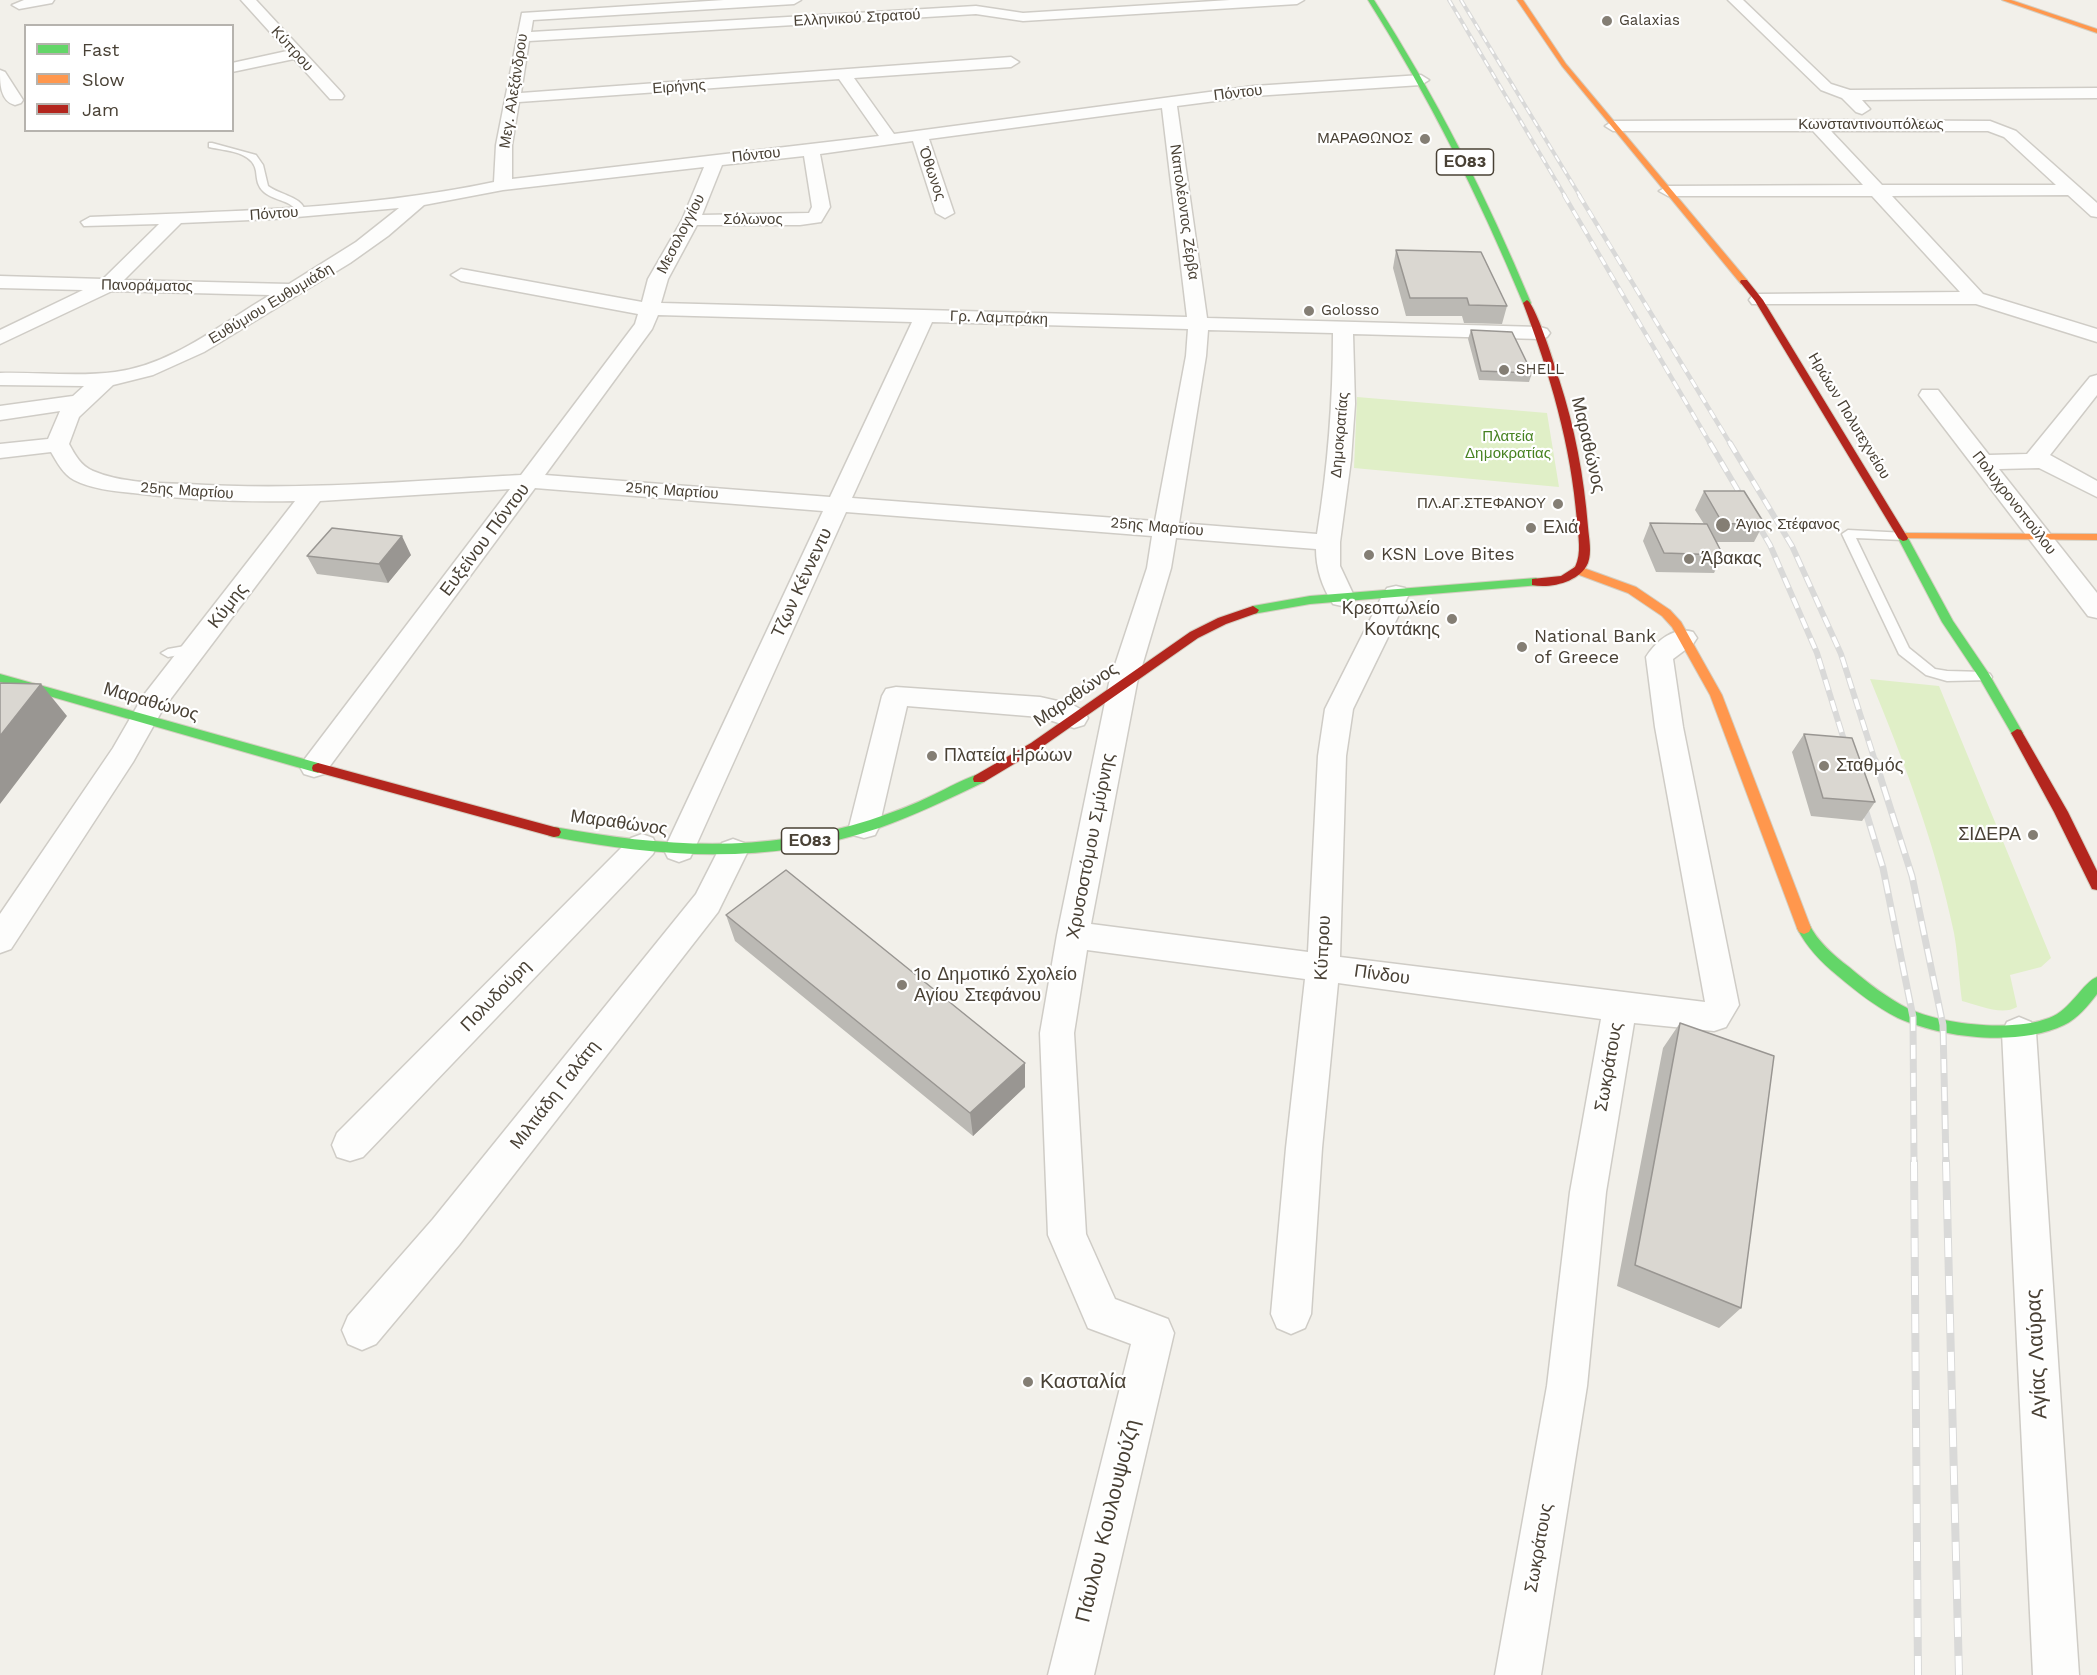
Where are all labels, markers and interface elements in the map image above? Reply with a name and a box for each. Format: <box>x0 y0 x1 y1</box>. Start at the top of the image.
street label: Ελληνικού Στρατού <box>793 6 921 30</box>
place label: Galaxias <box>1619 12 1680 30</box>
marker: Galaxias <box>1600 14 1614 28</box>
street label: Κύπρου <box>267 23 317 75</box>
legend <box>24 24 234 132</box>
street label: Μεγ. Αλεξάνδρου <box>496 32 532 150</box>
text: Fast <box>82 39 119 60</box>
text: Slow <box>82 69 125 90</box>
street label: Ειρήνης <box>652 76 706 98</box>
street label: Πόντου <box>1213 81 1263 105</box>
text: Jam <box>82 99 119 120</box>
street label: Κωνσταντινουπόλεως <box>1798 116 1944 134</box>
place label: ΜΑΡΑΘΩΝΟΣ <box>1317 130 1413 148</box>
marker: ΜΑΡΑΘΩΝΟΣ <box>1418 132 1432 146</box>
street label: Πόντου <box>731 143 781 167</box>
street label: Ναπολέοντος Ζέρβα <box>1166 143 1202 281</box>
street label: Όθωνος <box>915 145 949 203</box>
road number: ΕΟ83 <box>1436 149 1494 175</box>
street label: Μεσολογγίου <box>653 191 709 277</box>
street label: Πόντου <box>249 203 299 225</box>
street label: Σόλωνος <box>723 211 783 229</box>
street label: Ευθύμιου Ευθυμιάδη <box>206 260 336 348</box>
street label: Πανοράματος <box>101 276 193 296</box>
place label: Golosso <box>1321 302 1379 320</box>
marker: Golosso <box>1302 304 1316 318</box>
street label: Γρ. Λαμπράκη <box>950 307 1048 329</box>
street label: Ηρώων Πολυτεχνείου <box>1804 350 1894 482</box>
place label: SHELL <box>1516 361 1564 379</box>
marker: SHELL <box>1497 363 1511 377</box>
street label: Δημοκρατίας <box>1327 391 1353 479</box>
street label: Μαραθώνος <box>1566 395 1610 495</box>
park label: Πλατεία Δημοκρατίας <box>1465 428 1551 463</box>
street label: Πολυχρονοπούλου <box>1968 448 2060 558</box>
street label: 25ης Μαρτίου <box>140 479 234 503</box>
street label: Ευξείνου Πόντου <box>436 479 534 601</box>
street label: 25ης Μαρτίου <box>625 479 719 503</box>
place label: ΠΛ.ΑΓ.ΣΤΕΦΑΝΟΥ <box>1417 495 1546 513</box>
marker: ΠΛ.ΑΓ.ΣΤΕΦΑΝΟΥ <box>1551 497 1565 511</box>
street label: 25ης Μαρτίου <box>1110 514 1204 540</box>
marker: Άγιος Στέφανος <box>1714 516 1732 534</box>
place label: Άγιος Στέφανος <box>1736 516 1840 534</box>
place label: Ελιά <box>1543 517 1578 539</box>
marker: Ελιά <box>1524 521 1538 535</box>
street label: Τζων Κέννεντυ <box>767 525 837 641</box>
place label: KSN Love Bites <box>1381 544 1514 566</box>
marker: KSN Love Bites <box>1362 548 1376 562</box>
place label: Άβακας <box>1701 548 1762 570</box>
marker: Άβακας <box>1682 552 1696 566</box>
street label: Κύμης <box>204 579 252 633</box>
place label: Κρεοπωλείο Κοντάκης <box>1342 598 1440 640</box>
marker: Κρεοπωλείο Κοντάκης <box>1445 612 1459 626</box>
place label: National Bank of Greece <box>1534 626 1656 668</box>
marker: National Bank of Greece <box>1515 640 1529 654</box>
street label: Μαραθώνος <box>1030 658 1122 732</box>
street label: Μαραθώνος <box>101 678 201 726</box>
place label: Πλατεία Ηρώων <box>944 745 1072 767</box>
marker: Πλατεία Ηρώων <box>925 749 939 763</box>
street label: Χρυσοστόμου Σμύρνης <box>1062 751 1120 941</box>
place label: Σταθμός <box>1836 755 1903 777</box>
marker: Σταθμός <box>1817 759 1831 773</box>
street label: Μαραθώνος <box>569 805 669 841</box>
place label: ΣΙΔΕΡΑ <box>1958 824 2021 846</box>
road number: ΕΟ83 <box>782 828 838 854</box>
marker: ΣΙΔΕΡΑ <box>2026 828 2040 842</box>
street label: Κύπρου <box>1311 915 1335 981</box>
street label: Πολυδούρη <box>457 956 535 1036</box>
street label: Πίνδου <box>1353 960 1411 990</box>
place label: 1ο Δημοτικό Σχολείο Αγίου Στεφάνου <box>914 964 1077 1006</box>
marker: 1ο Δημοτικό Σχολείο Αγίου Στεφάνου <box>895 978 909 992</box>
street label: Σωκράτους <box>1591 1021 1627 1113</box>
street label: Μιλτιάδη Γαλάτη <box>506 1036 604 1154</box>
street label: Αγίας Λαύρας <box>2021 1288 2053 1420</box>
place label: Κασταλία <box>1040 1369 1126 1395</box>
marker: Κασταλία <box>1021 1375 1035 1389</box>
street label: Πάυλου Κουλουψούζη <box>1071 1417 1145 1625</box>
street label: Σωκράτους <box>1521 1502 1557 1594</box>

